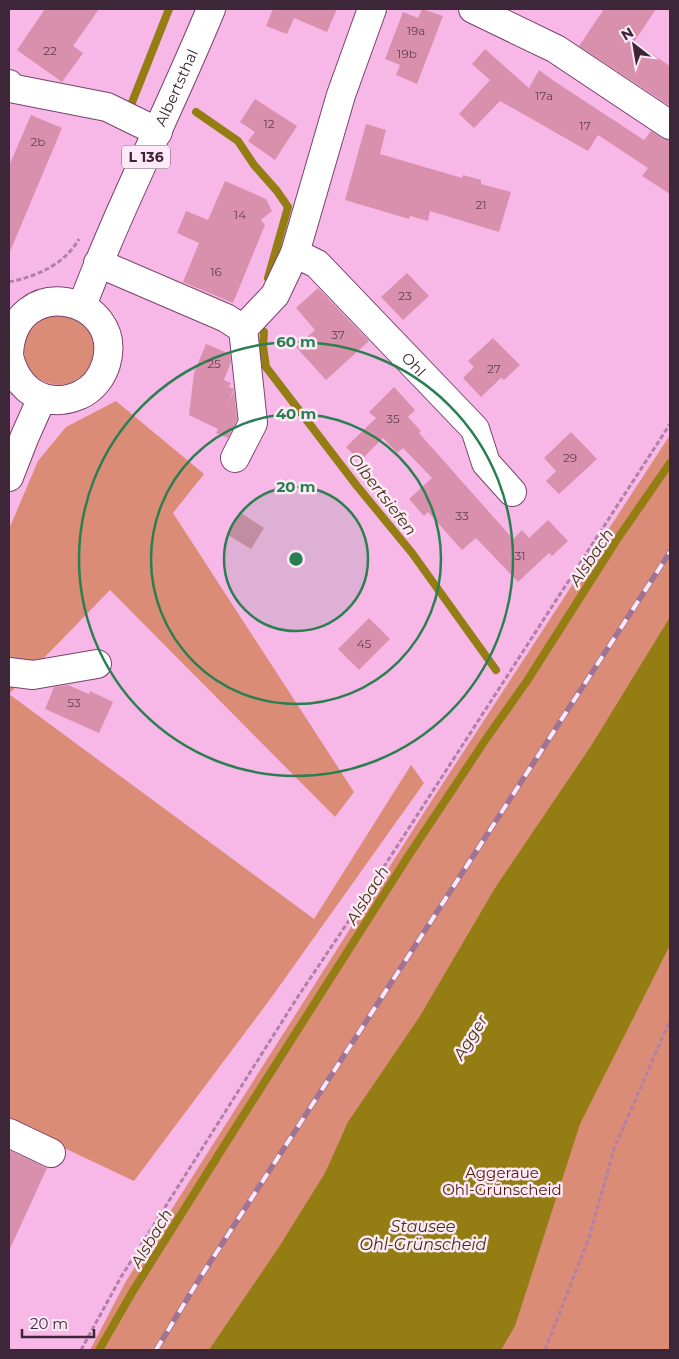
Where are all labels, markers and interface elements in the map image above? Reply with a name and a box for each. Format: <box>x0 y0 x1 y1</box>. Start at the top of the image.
north arrow <box>609 20 659 70</box>
house number: 19a <box>407 23 425 38</box>
text: N <box>618 23 637 44</box>
house number: 22 <box>43 43 57 58</box>
street label: Albertsthal <box>151 46 202 129</box>
house number: 19b <box>397 46 417 61</box>
house number: 17a <box>535 88 553 103</box>
house number: 12 <box>263 116 275 131</box>
house number: 17 <box>579 118 591 133</box>
house number: 2b <box>31 134 45 149</box>
road number: L 136 <box>122 146 170 168</box>
house number: 21 <box>475 197 487 212</box>
house number: 14 <box>234 207 246 222</box>
house number: 16 <box>210 264 222 279</box>
house number: 23 <box>398 288 412 303</box>
house number: 37 <box>331 327 345 342</box>
text: 60 m <box>276 332 316 351</box>
street label: Ohl <box>398 348 430 381</box>
house number: 25 <box>207 356 221 371</box>
house number: 27 <box>487 361 501 376</box>
text: 40 m <box>276 404 316 423</box>
house number: 35 <box>386 411 400 426</box>
water label: Olbertsiefen <box>345 449 421 539</box>
house number: 29 <box>563 450 577 465</box>
text: 20 m <box>276 477 316 496</box>
house number: 33 <box>455 508 469 523</box>
water label: Alsbach <box>565 525 617 590</box>
house number: 31 <box>514 548 526 563</box>
centre of rings <box>287 550 305 568</box>
house number: 45 <box>357 636 372 651</box>
house number: 53 <box>67 695 81 710</box>
water label: Alsbach <box>342 863 393 929</box>
water label: Agger <box>449 1011 492 1064</box>
park label: Aggeraue Ohl-Grünscheid <box>442 1163 562 1199</box>
water label: Alsbach <box>126 1206 176 1272</box>
water label: Stausee Ohl-Grünscheid <box>360 1217 487 1254</box>
scale bar <box>22 1306 95 1338</box>
text: 20 m <box>30 1314 68 1333</box>

